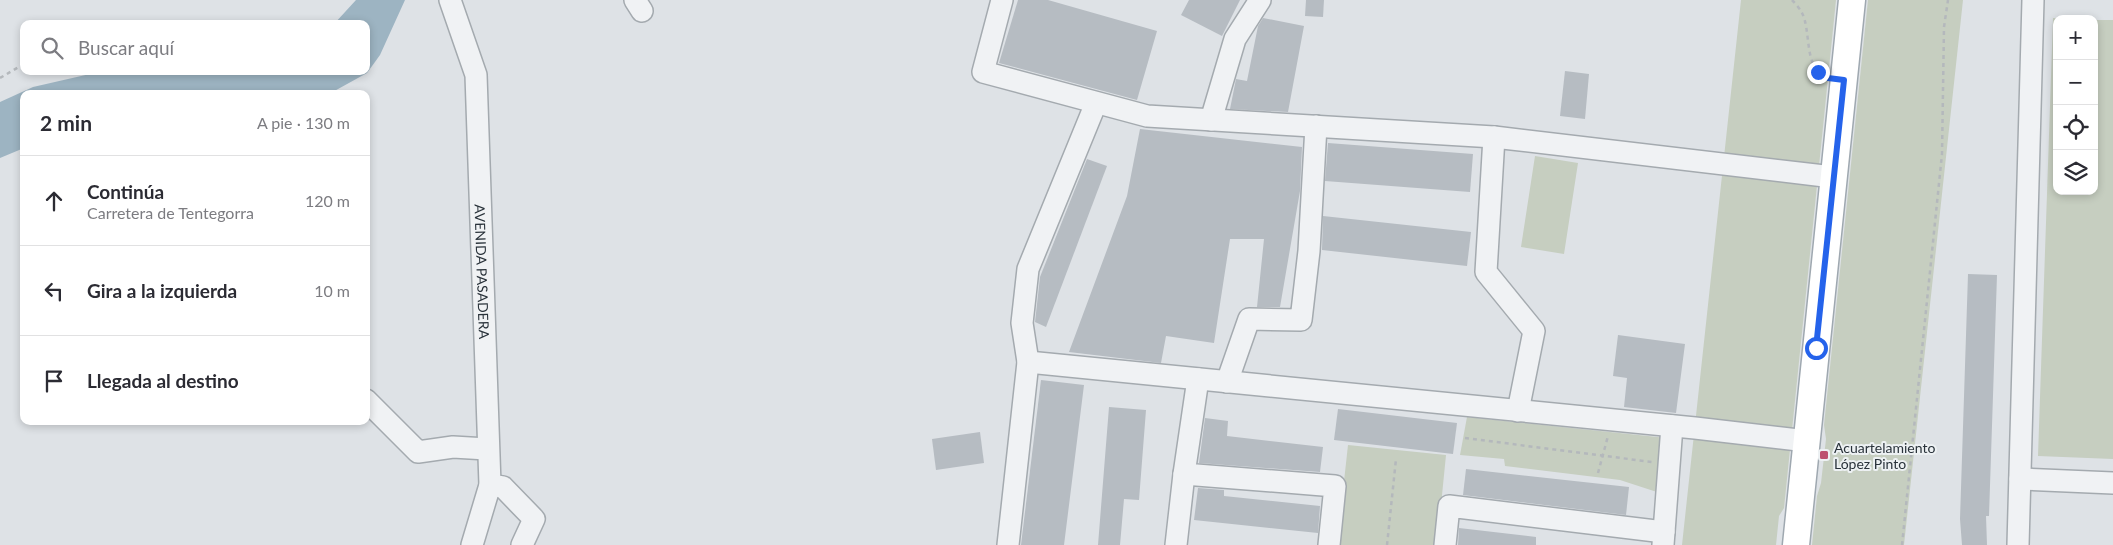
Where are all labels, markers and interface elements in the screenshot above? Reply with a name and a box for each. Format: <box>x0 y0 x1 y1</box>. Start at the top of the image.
map controls <box>2053 15 2098 195</box>
button: + <box>2053 15 2098 60</box>
search box <box>20 20 370 75</box>
icon: search <box>38 34 66 62</box>
text: Buscar aquí <box>78 36 174 59</box>
button: − <box>2053 60 2098 105</box>
route end <box>1807 61 1830 84</box>
button: locate <box>2053 105 2098 150</box>
text: 2 min <box>40 110 92 135</box>
text: A pie · 130 m <box>257 113 350 132</box>
button: layers <box>2053 150 2098 195</box>
text: Continúa <box>87 180 164 203</box>
icon: ahead <box>40 187 68 215</box>
text: 120 m <box>305 191 350 210</box>
text: Carretera de Tentegorra <box>87 203 254 222</box>
street label: AVENIDA PASADERA <box>472 204 494 340</box>
icon: left <box>40 277 68 305</box>
text: Gira a la izquierda <box>87 279 237 302</box>
text: 10 m <box>314 281 350 300</box>
route start <box>1805 337 1828 360</box>
icon: arrive <box>40 367 68 395</box>
text: Llegada al destino <box>87 369 239 392</box>
place label: Acuartelamiento López Pinto <box>1834 439 1935 472</box>
marker: Acuartelamiento López Pinto <box>1818 449 1830 461</box>

